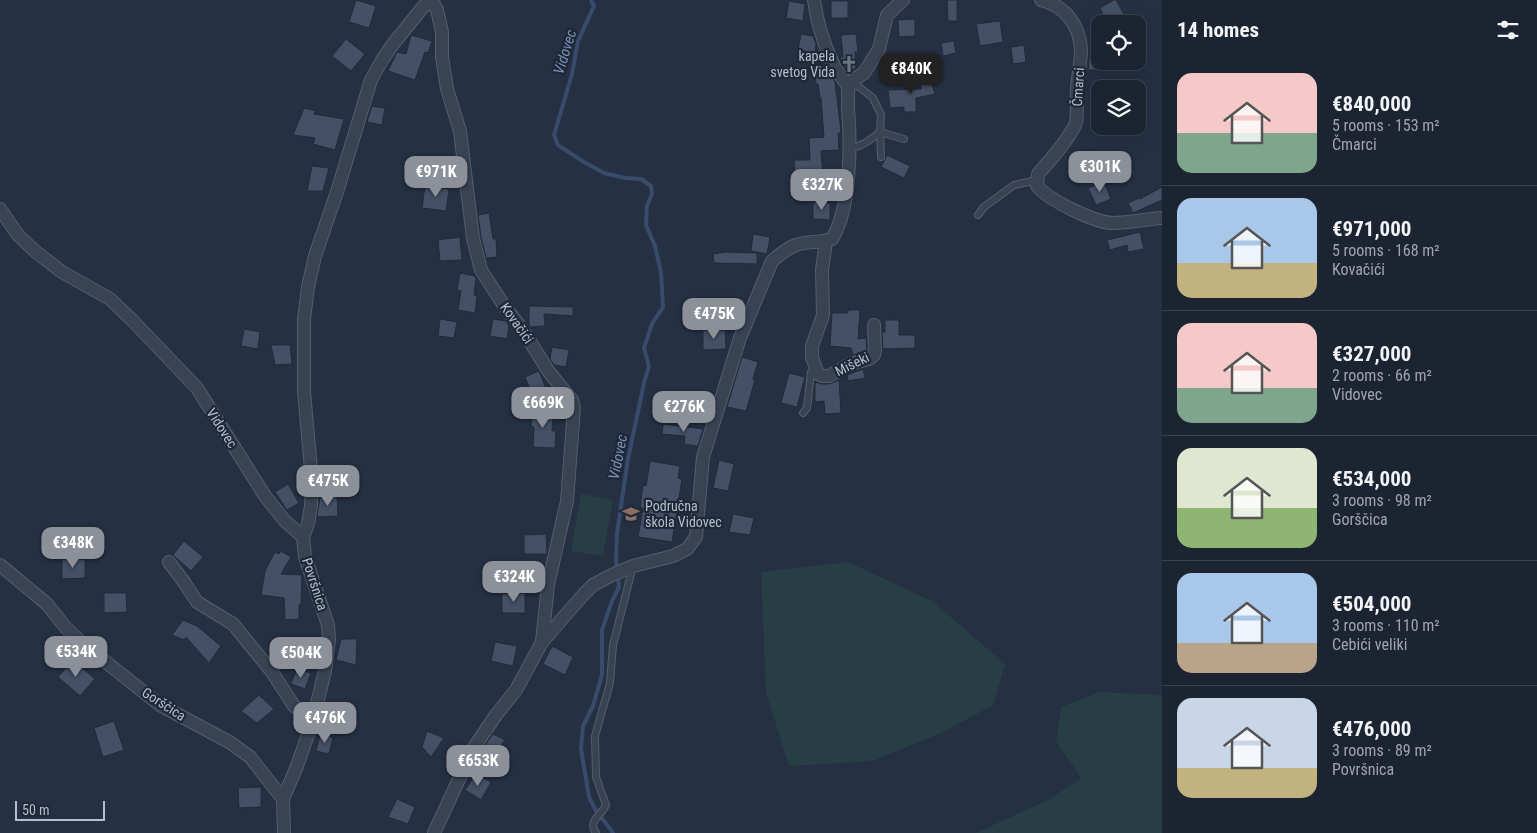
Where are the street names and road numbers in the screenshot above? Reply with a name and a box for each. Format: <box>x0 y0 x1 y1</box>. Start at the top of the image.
street label: Čmarci <box>1068 67 1087 107</box>
street label: Kovačići <box>497 299 537 347</box>
street label: Mišeki <box>832 349 872 379</box>
street label: Vidovec <box>203 405 241 451</box>
street label: Površnica <box>299 556 331 612</box>
street label: Gorščica <box>139 684 189 724</box>

